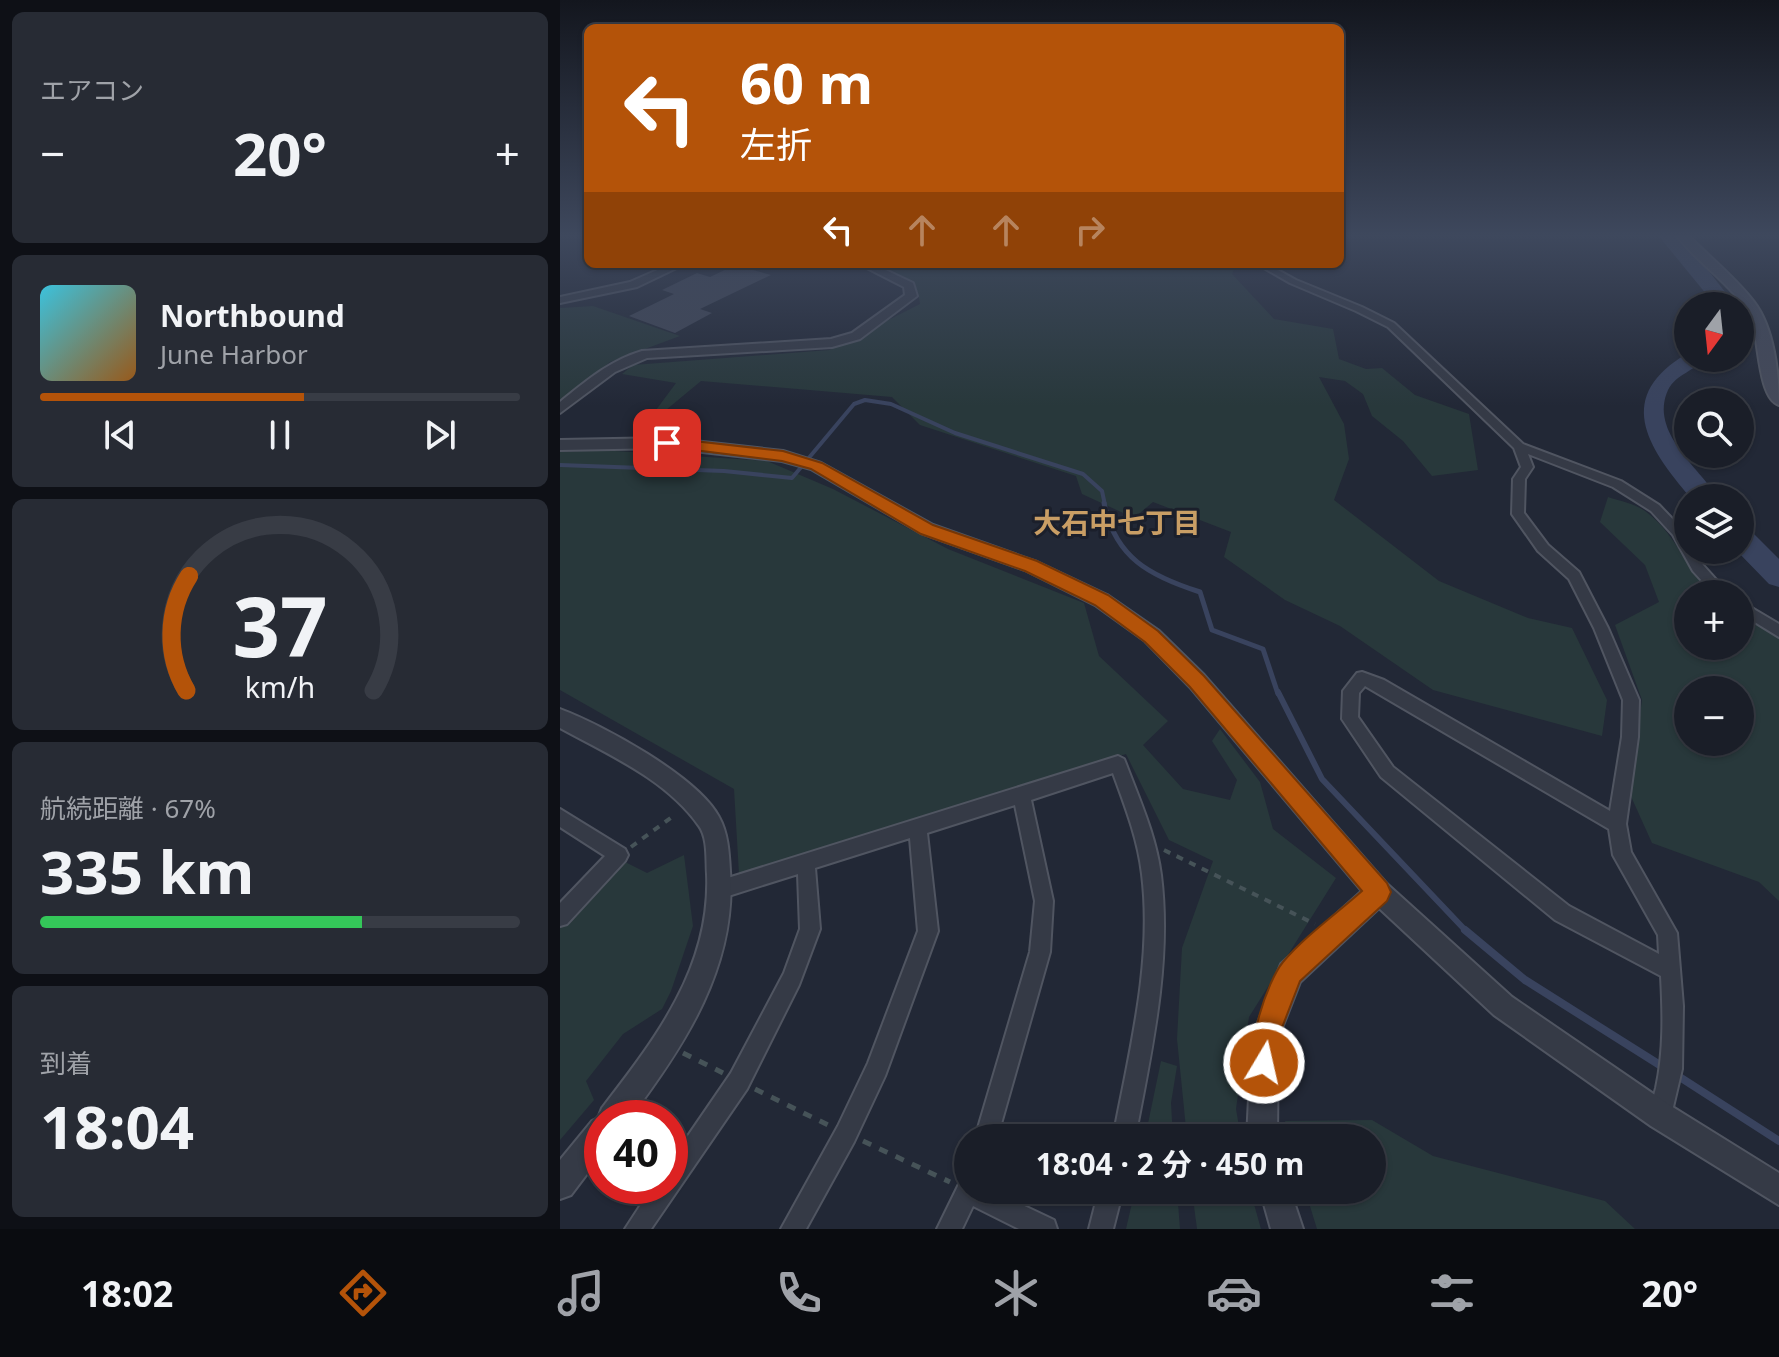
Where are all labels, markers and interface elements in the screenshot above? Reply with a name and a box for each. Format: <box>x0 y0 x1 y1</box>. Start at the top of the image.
text: 60 m <box>740 44 873 120</box>
icon: left <box>608 56 712 160</box>
text: エアコン <box>40 72 144 108</box>
text: 20° <box>233 112 327 194</box>
text: 左折 <box>740 120 812 169</box>
text: − <box>40 123 65 183</box>
text: + <box>495 123 520 183</box>
icon: left <box>816 208 860 252</box>
icon: ahead <box>900 208 944 252</box>
icon: ahead <box>984 208 1028 252</box>
icon: right <box>1068 208 1112 252</box>
north arrow <box>1674 292 1754 372</box>
map controls <box>1674 292 1754 756</box>
text: Northbound <box>160 295 345 336</box>
text: June Harbor <box>160 336 308 372</box>
button: search <box>1674 388 1754 468</box>
pin <box>633 409 701 477</box>
icon: previous <box>98 413 142 457</box>
icon: pause <box>258 413 302 457</box>
icon: next <box>418 413 462 457</box>
icon: arrive <box>645 421 689 465</box>
button: layers <box>1674 484 1754 564</box>
district label: 大石中七丁目 <box>1033 503 1201 541</box>
text: 37 <box>232 567 328 680</box>
button: + <box>1674 580 1754 660</box>
text: km/h <box>245 667 315 706</box>
button: − <box>1674 676 1754 756</box>
text: 航続距離 · 67% <box>40 790 216 826</box>
text: 335 km <box>40 830 254 912</box>
position arrow <box>1222 1021 1306 1105</box>
text: 到着 <box>40 1045 92 1081</box>
text: 18:04 <box>40 1085 194 1167</box>
speed limit sign: 40 <box>584 1100 688 1204</box>
text: 18:04 · 2 分 · 450 m <box>1036 1143 1304 1184</box>
icon: directions <box>335 1265 391 1321</box>
icon: music <box>553 1265 609 1321</box>
icon: phone <box>771 1265 827 1321</box>
icon: climate <box>988 1265 1044 1321</box>
icon: car <box>1206 1265 1262 1321</box>
icon: filters <box>1424 1265 1480 1321</box>
text: 18:02 <box>81 1269 173 1318</box>
text: 20° <box>1642 1269 1698 1318</box>

